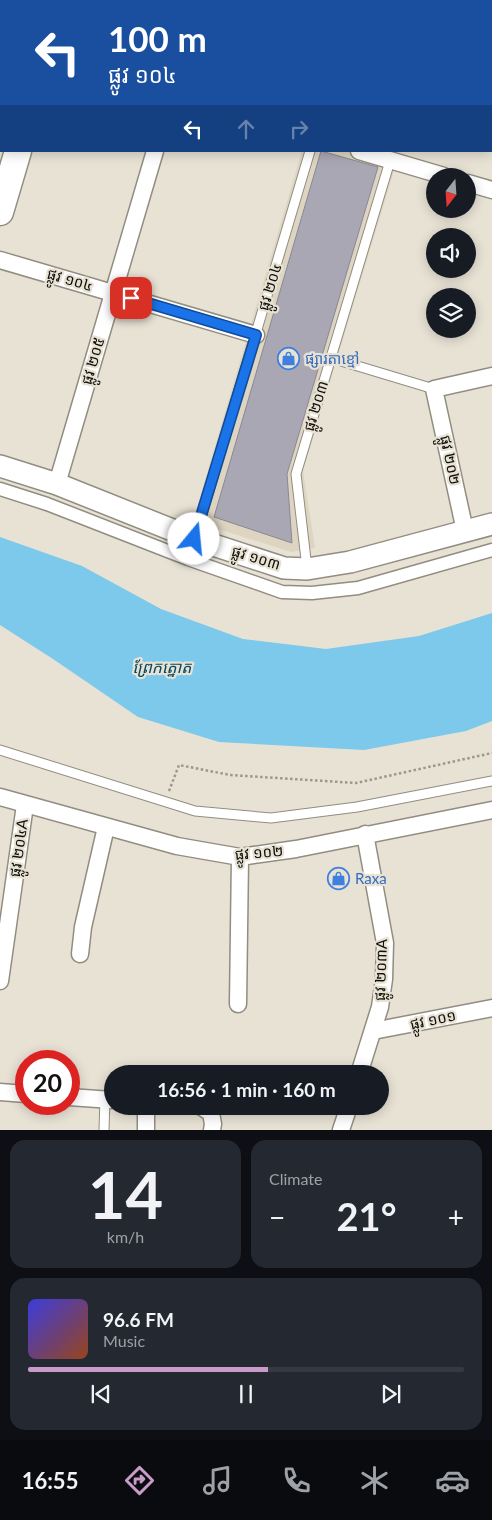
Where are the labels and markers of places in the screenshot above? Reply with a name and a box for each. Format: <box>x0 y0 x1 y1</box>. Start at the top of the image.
pin <box>110 277 152 319</box>
shop icon: ផ្សារតាខ្មៅ <box>277 347 301 371</box>
place label: ផ្សារតាខ្មៅ <box>305 349 360 368</box>
shop icon: Raxa <box>327 867 351 891</box>
place label: Raxa <box>355 869 387 887</box>

